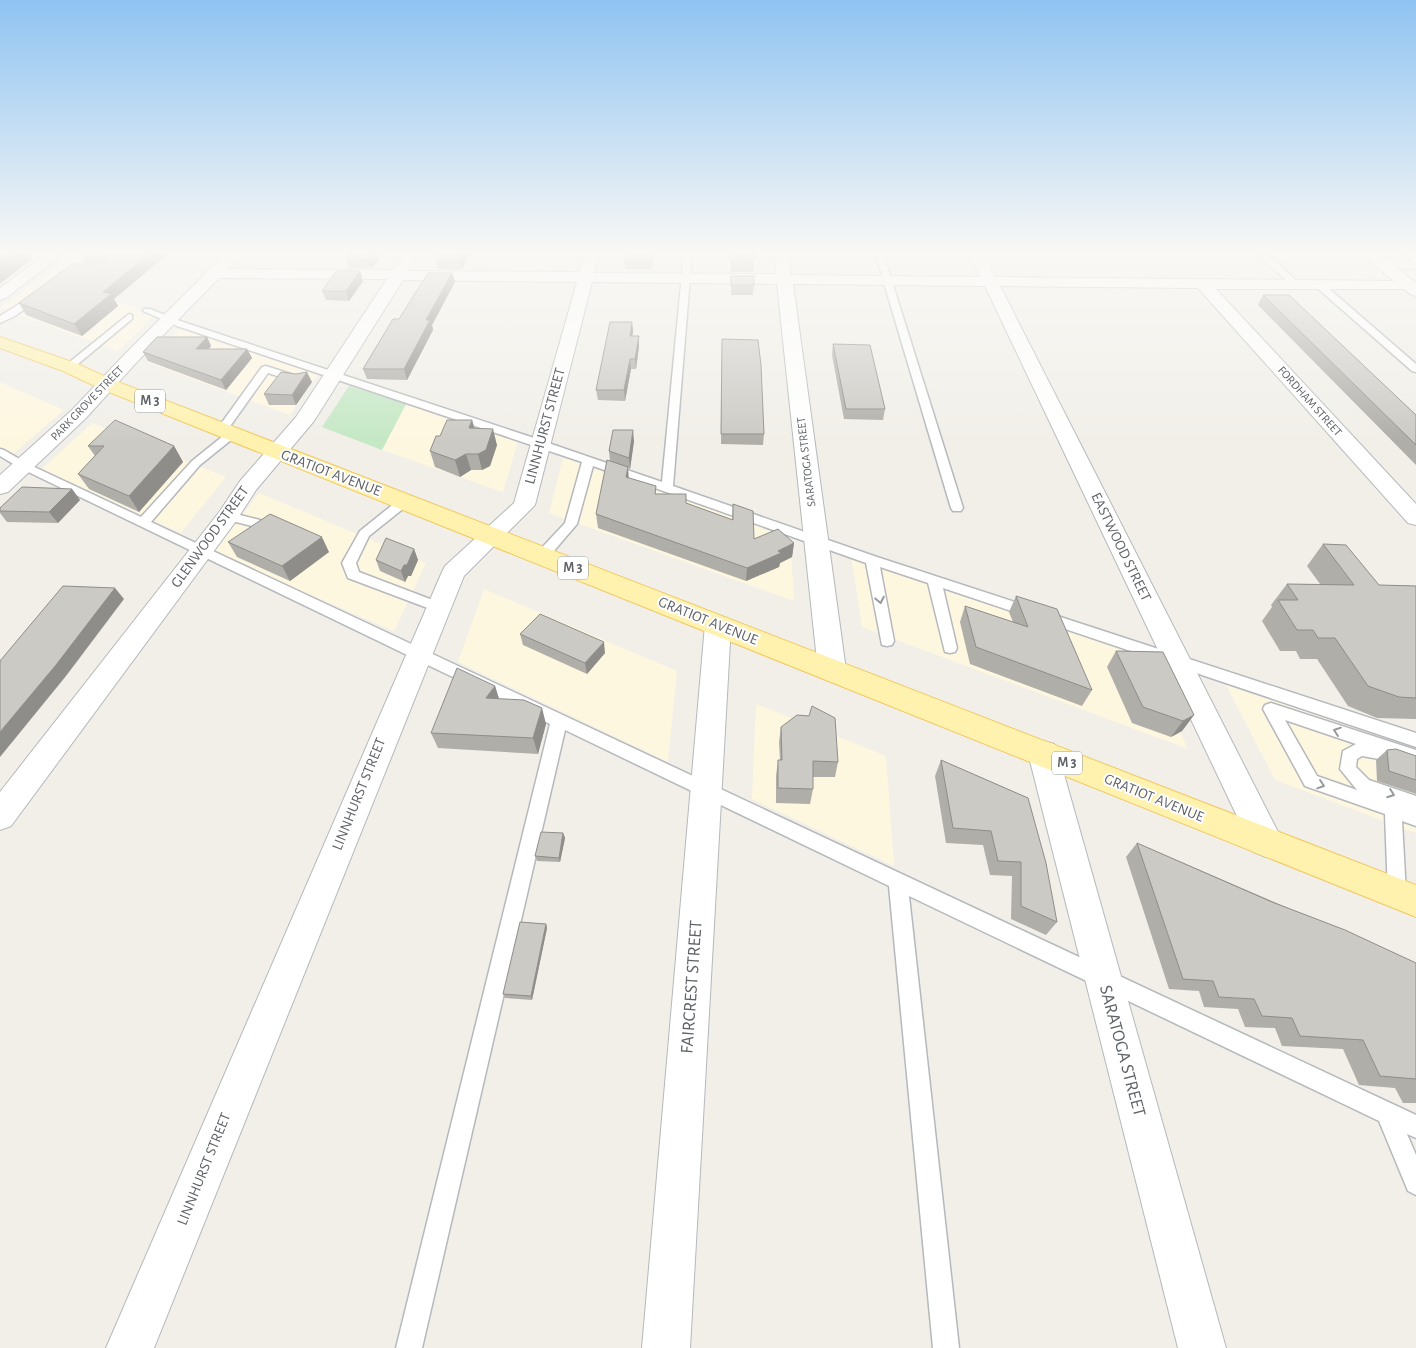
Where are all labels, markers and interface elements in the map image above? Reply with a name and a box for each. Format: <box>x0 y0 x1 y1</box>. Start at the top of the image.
street label: PARK GROVE STREET <box>48 363 126 443</box>
street label: FORDHAM STREET <box>1276 364 1344 438</box>
street label: LINNHURST STREET <box>522 366 568 486</box>
road number: M 3 <box>135 390 165 412</box>
street label: SARATOGA STREET <box>795 416 817 507</box>
street label: GRATIOT AVENUE <box>279 447 383 499</box>
street label: GLENWOOD STREET <box>168 483 252 590</box>
street label: EASTWOOD STREET <box>1088 490 1154 604</box>
road number: M 3 <box>558 556 588 580</box>
street label: GRATIOT AVENUE <box>656 594 760 648</box>
one-way arrow <box>874 596 884 605</box>
one-way arrow <box>1333 727 1341 737</box>
street label: LINNHURST STREET <box>330 735 389 852</box>
road number: M 3 <box>1052 751 1082 774</box>
street label: GRATIOT AVENUE <box>1102 771 1206 825</box>
one-way arrow <box>1316 779 1324 789</box>
one-way arrow <box>1386 788 1395 798</box>
street label: FAIRCREST STREET <box>678 920 706 1054</box>
street label: SARATOGA STREET <box>1096 983 1148 1119</box>
street label: LINNHURST STREET <box>175 1110 234 1227</box>

